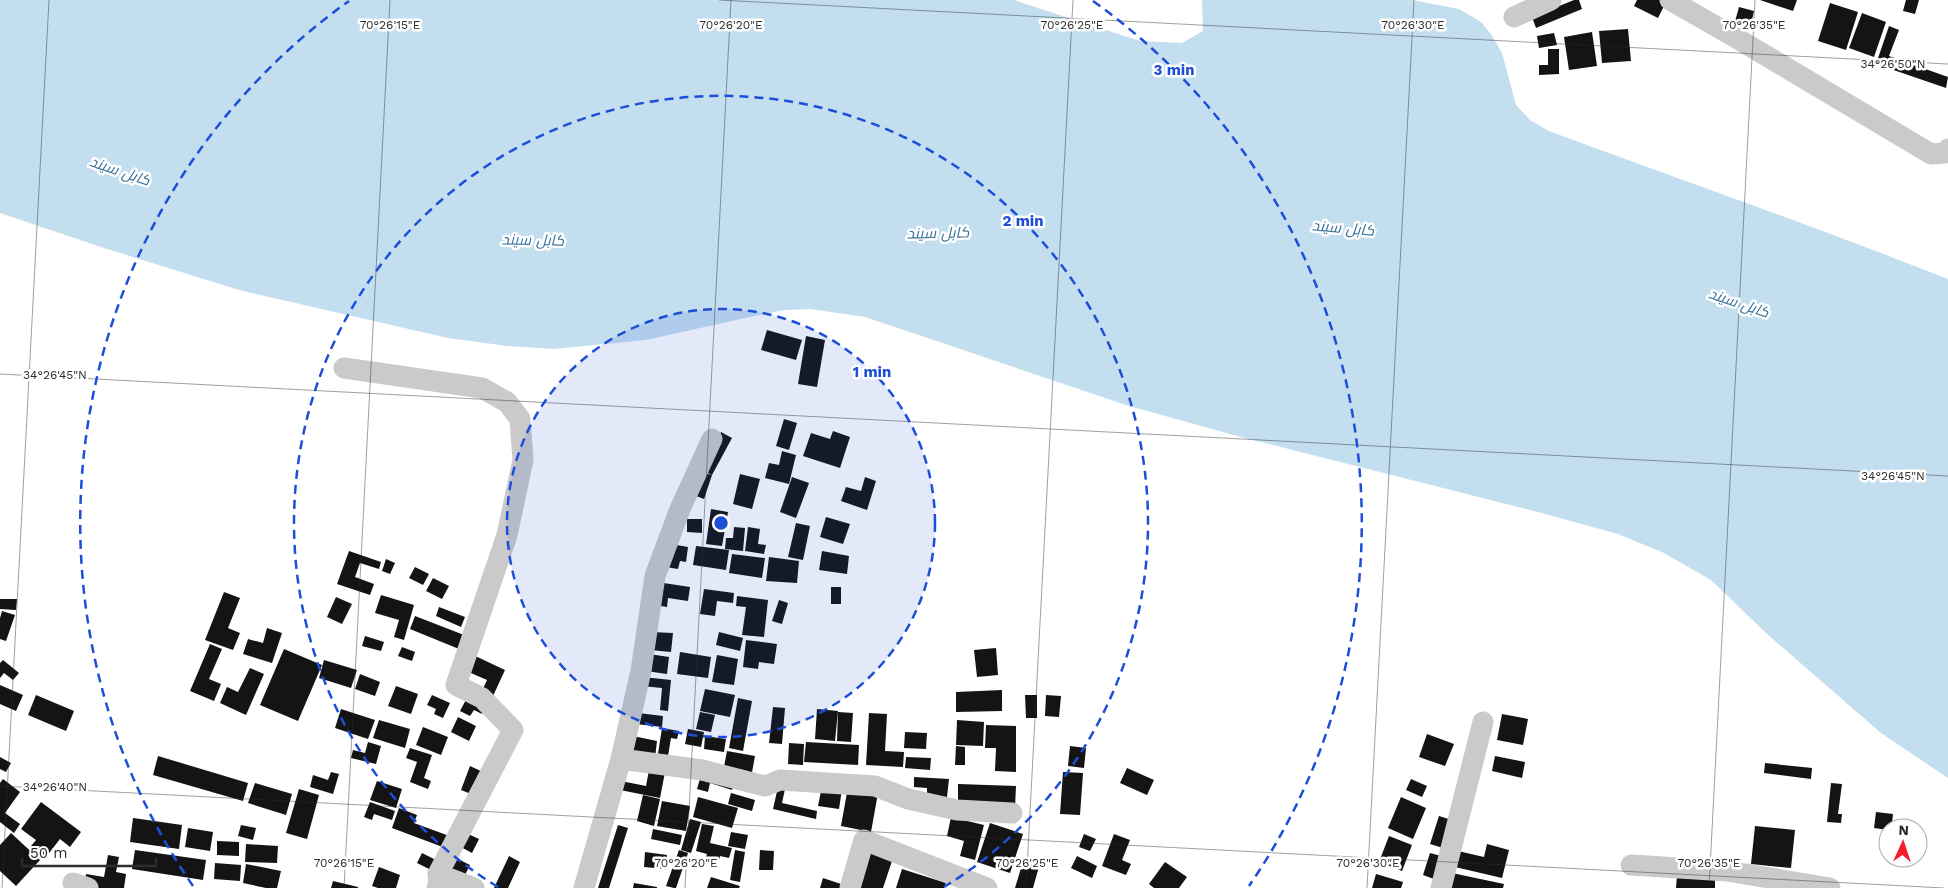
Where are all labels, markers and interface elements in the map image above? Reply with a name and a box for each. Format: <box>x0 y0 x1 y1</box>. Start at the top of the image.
text: 70°26'15"E <box>360 18 421 32</box>
text: 70°26'20"E <box>699 18 763 32</box>
text: 70°26'25"E <box>1040 18 1104 32</box>
text: 70°26'30"E <box>1381 18 1445 32</box>
text: 70°26'35"E <box>1722 18 1786 32</box>
text: 34°26'50"N <box>1860 57 1926 71</box>
text: 3 min <box>1154 61 1194 79</box>
water label: کابل سيند <box>87 152 153 190</box>
text: 2 min <box>1002 212 1044 230</box>
water label: کابل سيند <box>1311 216 1376 240</box>
water label: کابل سيند <box>907 223 970 243</box>
water label: کابل سيند <box>502 230 565 250</box>
water label: کابل سيند <box>1706 284 1772 322</box>
text: 1 min <box>853 363 891 381</box>
text: 34°26'45"N <box>23 368 87 382</box>
text: 34°26'45"N <box>1861 469 1925 483</box>
centre of rings <box>712 514 730 532</box>
text: 34°26'40"N <box>23 780 87 794</box>
north arrow <box>1878 818 1928 868</box>
text: N <box>1898 822 1909 838</box>
scale bar <box>22 836 156 868</box>
text: 50 m <box>30 844 67 862</box>
text: 70°26'15"E <box>314 856 375 870</box>
text: 70°26'20"E <box>654 856 718 870</box>
text: 70°26'25"E <box>995 856 1059 870</box>
text: 70°26'30"E <box>1336 856 1400 870</box>
text: 70°26'35"E <box>1677 856 1741 870</box>

